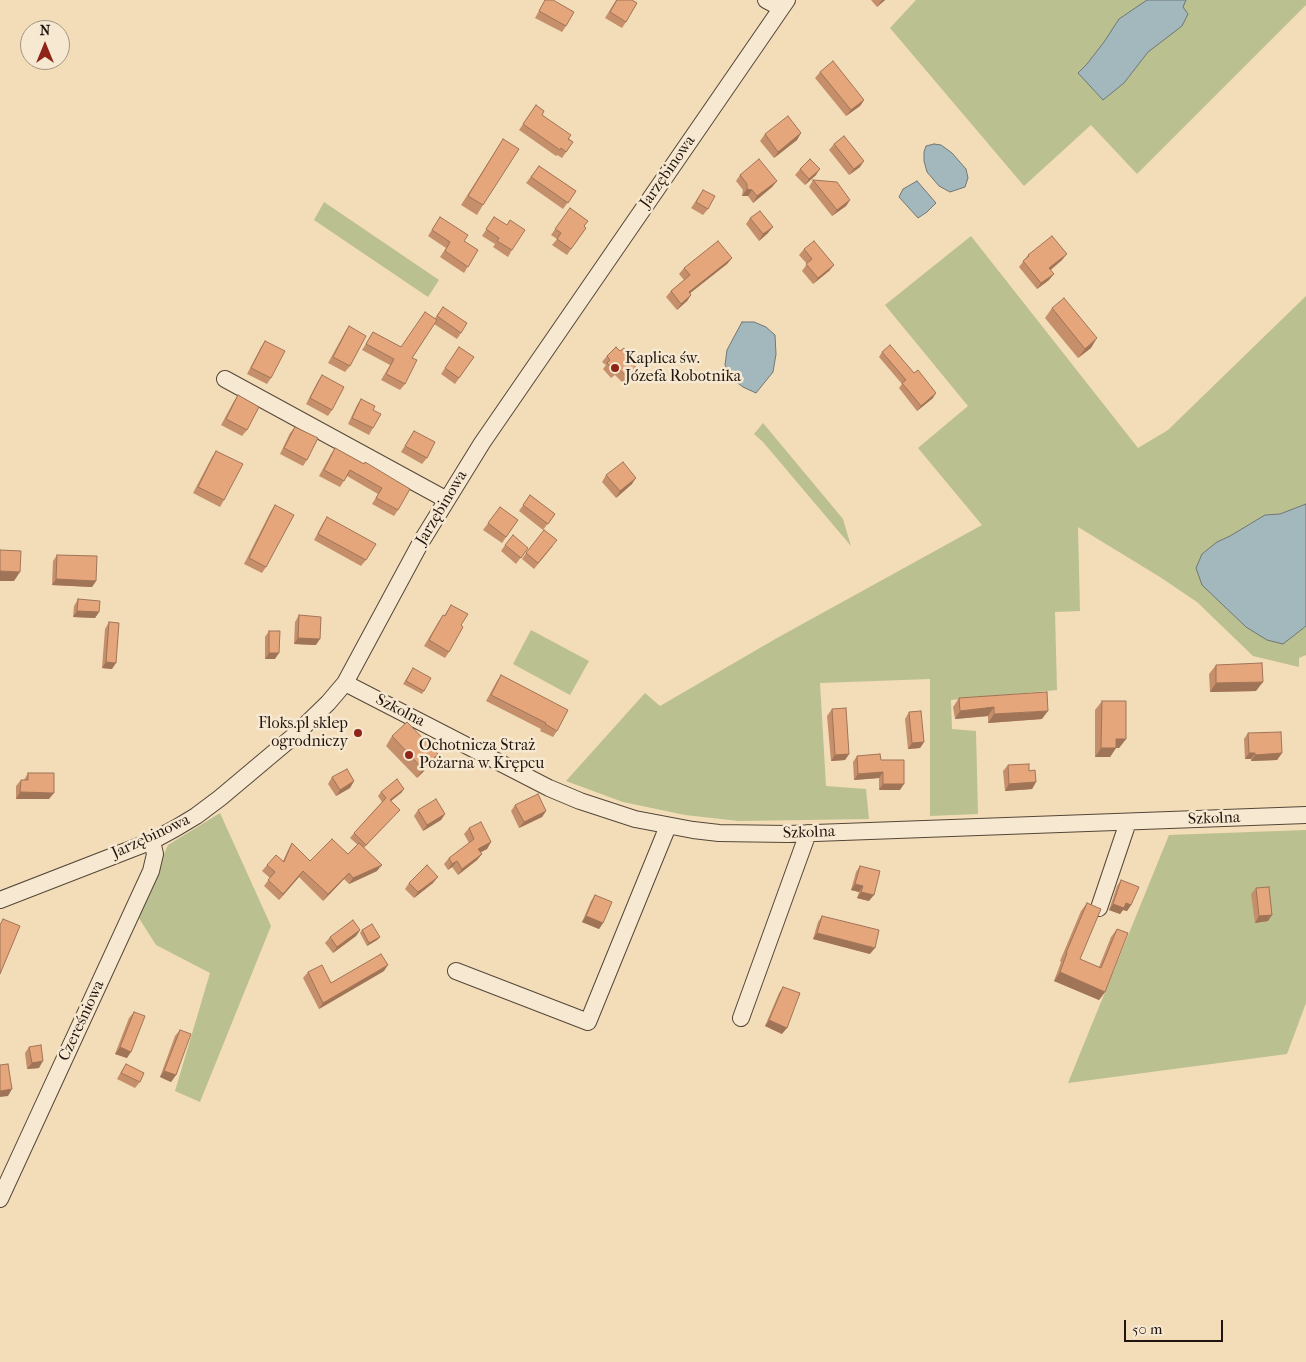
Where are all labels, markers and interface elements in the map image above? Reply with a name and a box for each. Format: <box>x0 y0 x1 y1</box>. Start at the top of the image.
north arrow <box>20 20 70 70</box>
text: N <box>40 22 50 39</box>
street label: Jarzębinowa <box>636 132 700 212</box>
place label: Kaplica św. Józefa Robotnika <box>625 349 741 387</box>
marker: Kaplica św. Józefa Robotnika <box>609 362 621 374</box>
street label: Jarzębinowa <box>412 467 472 549</box>
street label: Szkolna <box>372 691 428 731</box>
place label: Floks.pl sklep ogrodniczy <box>258 714 348 752</box>
marker: Floks.pl sklep ogrodniczy <box>352 727 364 739</box>
place label: Ochotnicza Straż Pożarna w Krępcu <box>419 736 544 774</box>
marker: Ochotnicza Straż Pożarna w Krępcu <box>403 749 415 761</box>
street label: Szkolna <box>1187 808 1241 830</box>
street label: Jarzębinowa <box>109 811 193 863</box>
street label: Szkolna <box>782 822 836 844</box>
street label: Czereśniowa <box>55 978 109 1064</box>
scale bar <box>1126 1310 1225 1342</box>
text: 50 m <box>1132 1320 1162 1338</box>

